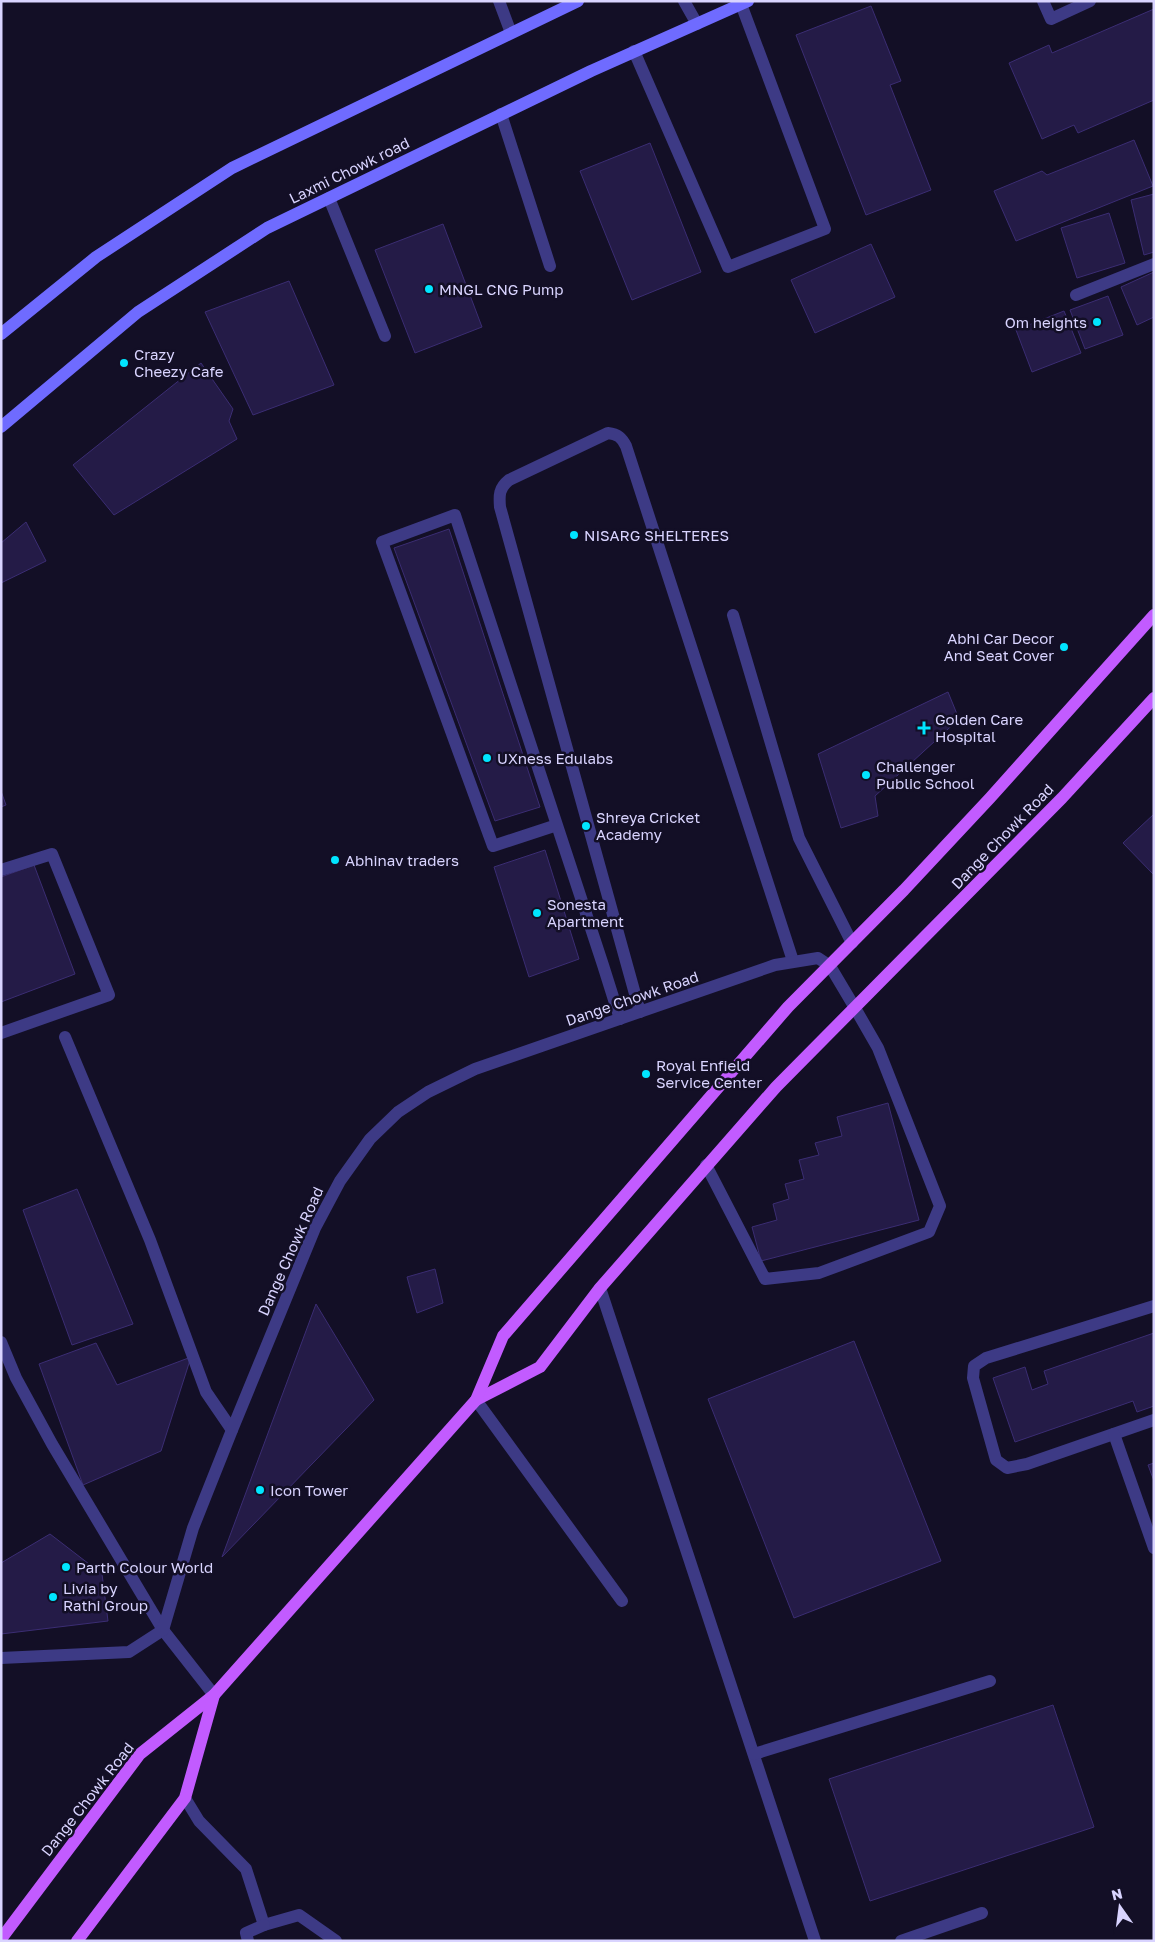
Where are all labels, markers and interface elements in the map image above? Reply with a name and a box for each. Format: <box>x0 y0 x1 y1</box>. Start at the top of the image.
street label: Laxmi Chowk road <box>286 133 412 207</box>
place label: MNGL CNG Pump <box>439 280 564 298</box>
marker: MNGL CNG Pump <box>423 283 435 295</box>
place label: Om heights <box>1005 313 1087 331</box>
marker: Om heights <box>1091 316 1103 328</box>
place label: Crazy Cheezy Cafe <box>134 345 224 380</box>
marker: Crazy Cheezy Cafe <box>118 357 130 369</box>
place label: NISARG SHELTERES <box>584 526 729 544</box>
marker: NISARG SHELTERES <box>568 529 580 541</box>
place label: Abhi Car Decor And Seat Cover <box>944 629 1054 664</box>
marker: Abhi Car Decor And Seat Cover <box>1058 641 1070 653</box>
place label: Golden Care Hospital <box>935 710 1024 745</box>
marker: Golden Care Hospital <box>917 721 931 735</box>
place label: UXness Edulabs <box>497 749 613 767</box>
marker: UXness Edulabs <box>481 752 493 764</box>
place label: Challenger Public School <box>876 757 975 792</box>
marker: Challenger Public School <box>860 769 872 781</box>
street label: Dange Chowk Road <box>947 780 1057 892</box>
place label: Shreya Cricket Academy <box>596 808 700 843</box>
marker: Shreya Cricket Academy <box>580 820 592 832</box>
place label: Abhinav traders <box>345 851 459 869</box>
marker: Abhinav traders <box>329 854 341 866</box>
place label: Sonesta Apartment <box>547 895 624 930</box>
marker: Sonesta Apartment <box>531 907 543 919</box>
street label: Dange Chowk Road <box>563 967 701 1029</box>
place label: Royal Enfield Service Center <box>656 1056 762 1091</box>
marker: Royal Enfield Service Center <box>640 1068 652 1080</box>
street label: Dange Chowk Road <box>253 1184 327 1318</box>
place label: Icon Tower <box>270 1481 348 1499</box>
marker: Icon Tower <box>254 1484 266 1496</box>
place label: Parth Colour World <box>76 1558 213 1576</box>
marker: Parth Colour World <box>60 1561 72 1573</box>
place label: Livia by Rathi Group <box>63 1579 148 1614</box>
marker: Livia by Rathi Group <box>47 1591 59 1603</box>
street label: Dange Chowk Road <box>37 1739 137 1859</box>
north arrow <box>1095 1882 1145 1932</box>
text: N <box>1110 1884 1124 1903</box>

